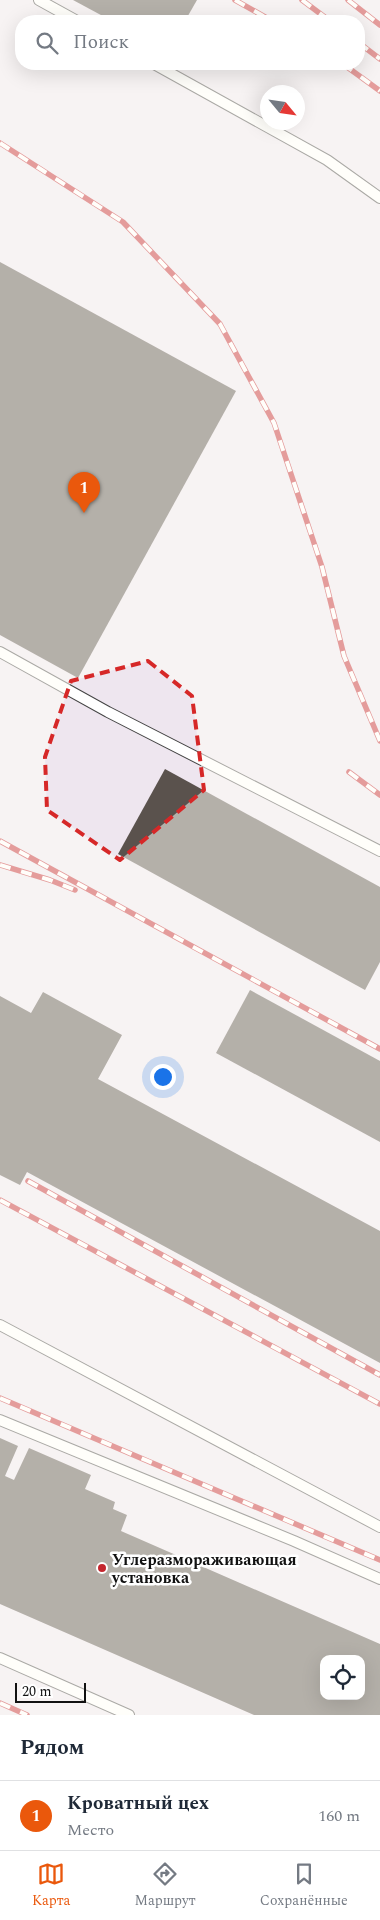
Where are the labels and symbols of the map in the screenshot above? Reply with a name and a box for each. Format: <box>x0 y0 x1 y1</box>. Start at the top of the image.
north arrow <box>260 85 305 130</box>
pin: 1 <box>68 472 100 513</box>
your location <box>150 1064 176 1090</box>
place label: Углеразмораживающая установка <box>111 1548 297 1590</box>
marker: Углеразмораживающая установка <box>96 1562 108 1574</box>
scale bar <box>15 1680 86 1703</box>

